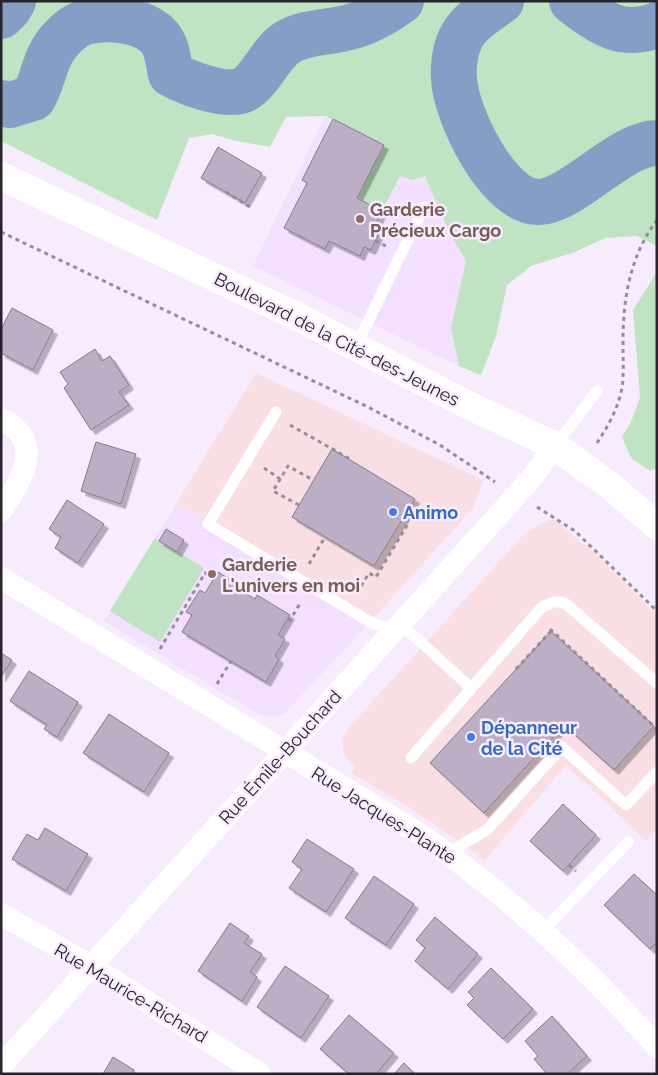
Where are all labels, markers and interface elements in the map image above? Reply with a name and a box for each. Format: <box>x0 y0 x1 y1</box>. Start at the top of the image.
place label: Garderie Précieux Cargo <box>370 199 501 241</box>
marker: Garderie Précieux Cargo <box>354 213 366 225</box>
street label: Boulevard de la Cité-des-Jeunes <box>211 268 463 410</box>
place label: Animo <box>403 502 458 523</box>
marker: Animo <box>387 506 399 518</box>
place label: Garderie L'univers en moi <box>222 554 360 596</box>
marker: Garderie L'univers en moi <box>206 568 218 580</box>
street label: Rue Émile-Bouchard <box>214 685 346 828</box>
place label: Dépanneur de la Cité <box>481 717 577 759</box>
marker: Dépanneur de la Cité <box>465 731 477 743</box>
street label: Rue Jacques-Plante <box>308 762 461 868</box>
street label: Rue Maurice-Richard <box>51 939 211 1047</box>

